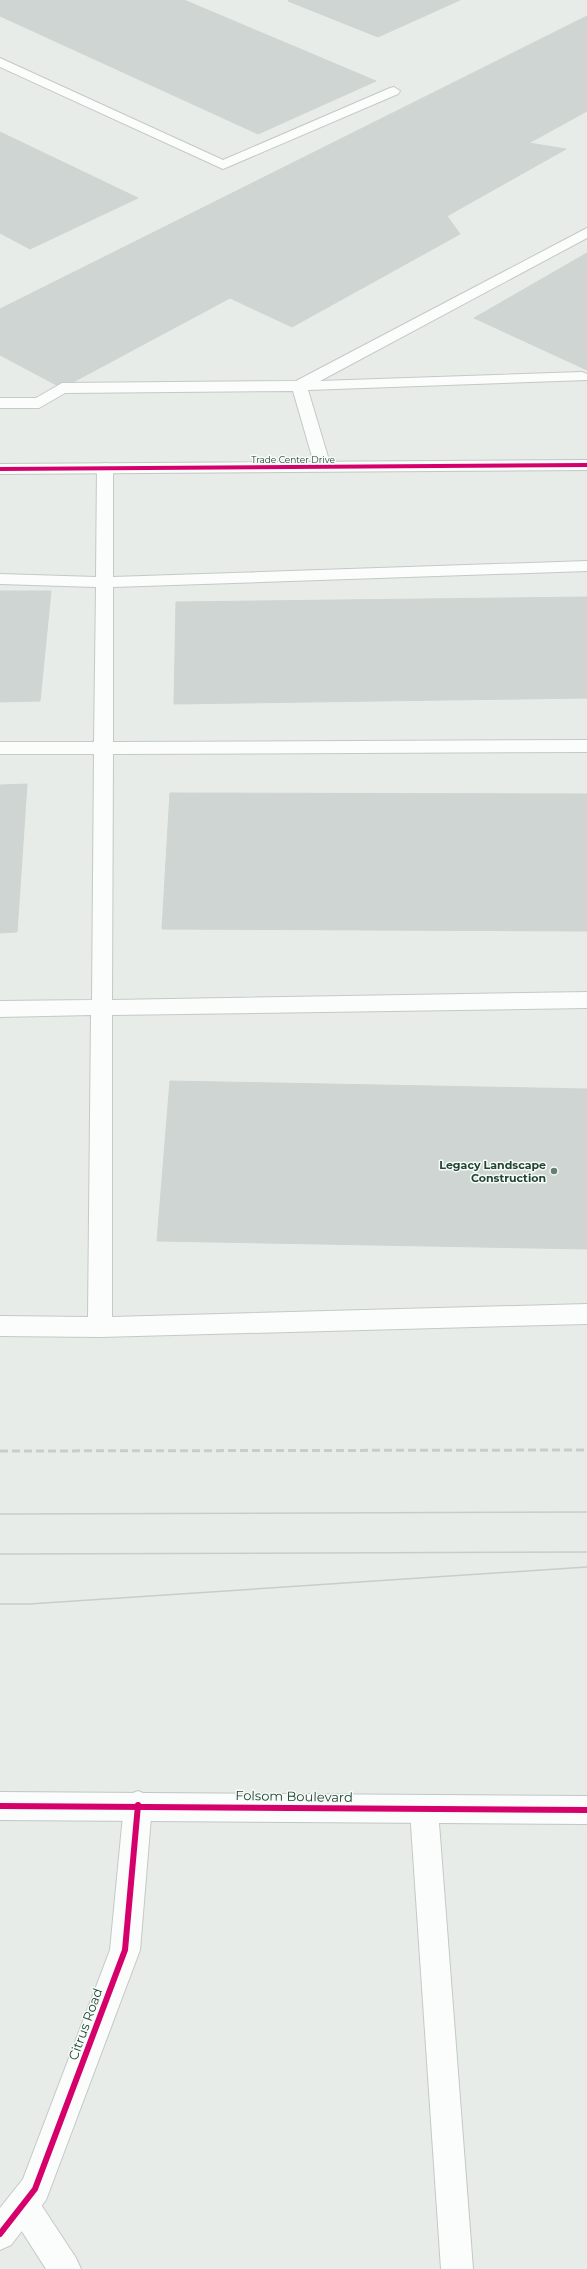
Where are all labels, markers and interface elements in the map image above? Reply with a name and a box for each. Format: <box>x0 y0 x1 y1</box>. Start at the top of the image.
street label: Trade Center Drive <box>251 454 335 465</box>
place label: Legacy Landscape Construction <box>439 1158 546 1185</box>
marker: Legacy Landscape Construction <box>549 1166 559 1176</box>
street label: Folsom Boulevard <box>235 1787 353 1805</box>
street label: Citrus Road <box>65 1986 105 2062</box>

